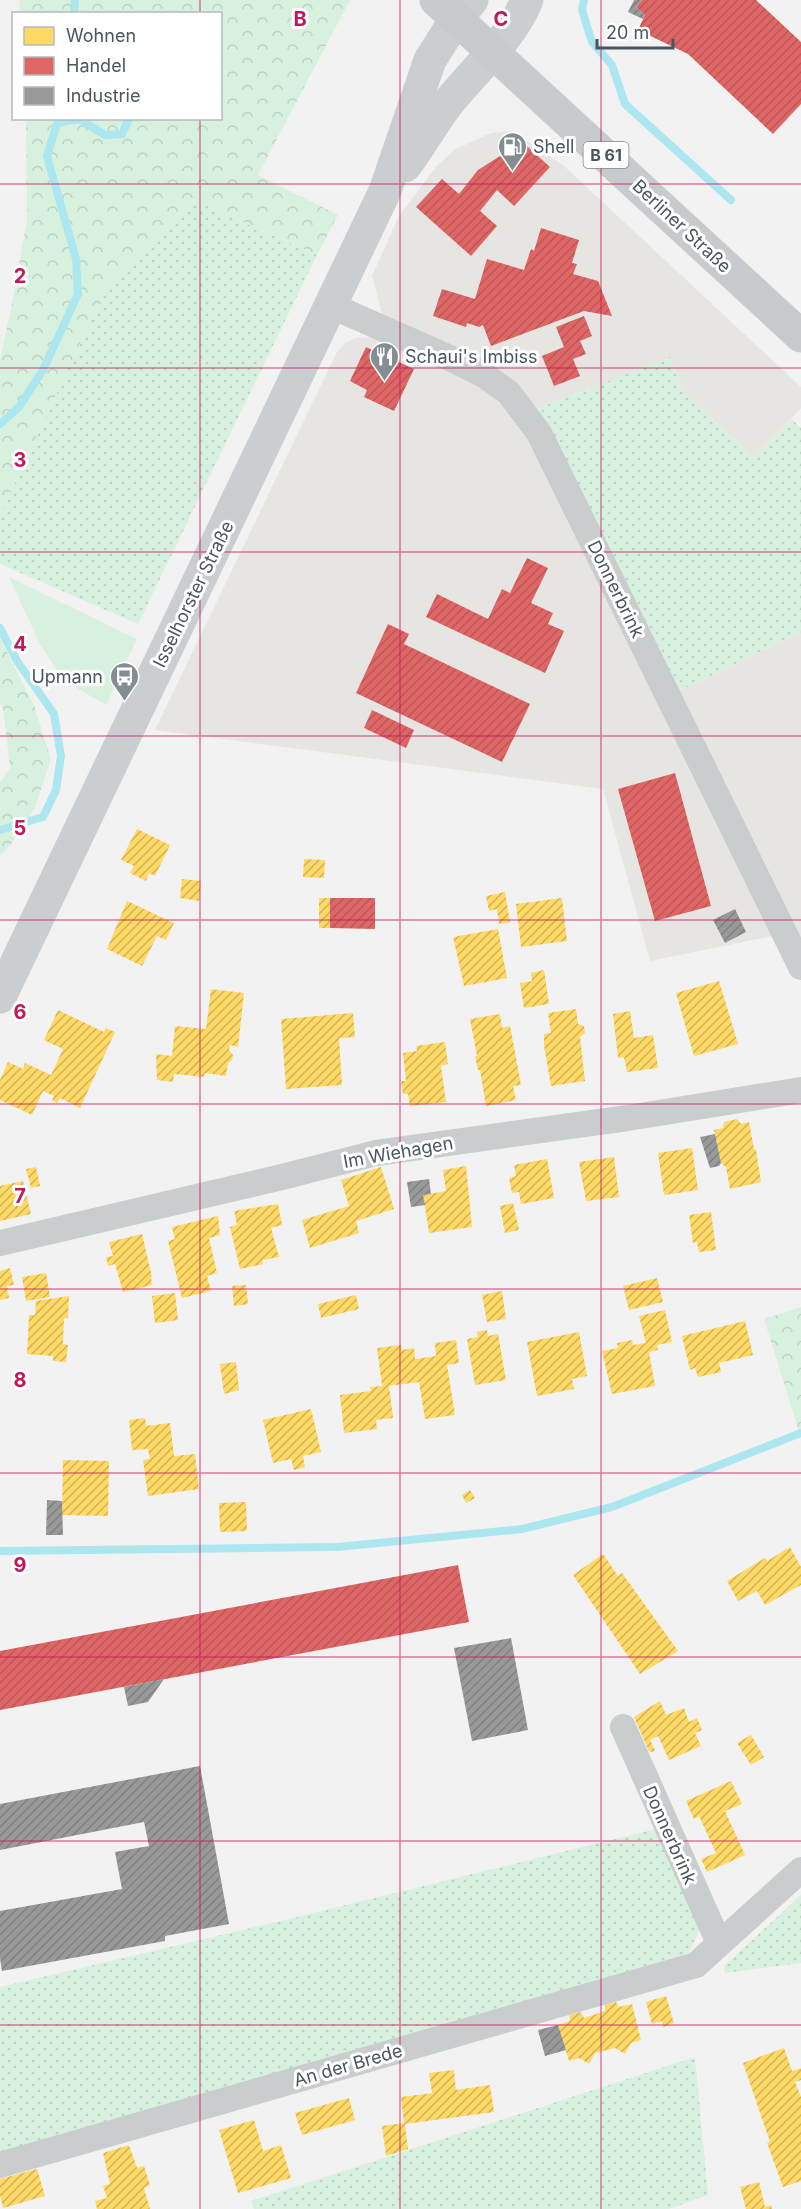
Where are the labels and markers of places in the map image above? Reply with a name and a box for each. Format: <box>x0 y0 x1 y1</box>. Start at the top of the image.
fuel station icon: Shell <box>496 130 528 172</box>
place label: Shell <box>533 136 574 157</box>
restaurant icon: Schaui's Imbiss <box>368 340 400 382</box>
place label: Schaui's Imbiss <box>405 346 538 367</box>
bus stop icon: Upmann <box>108 660 140 702</box>
place label: Upmann <box>31 666 103 687</box>

